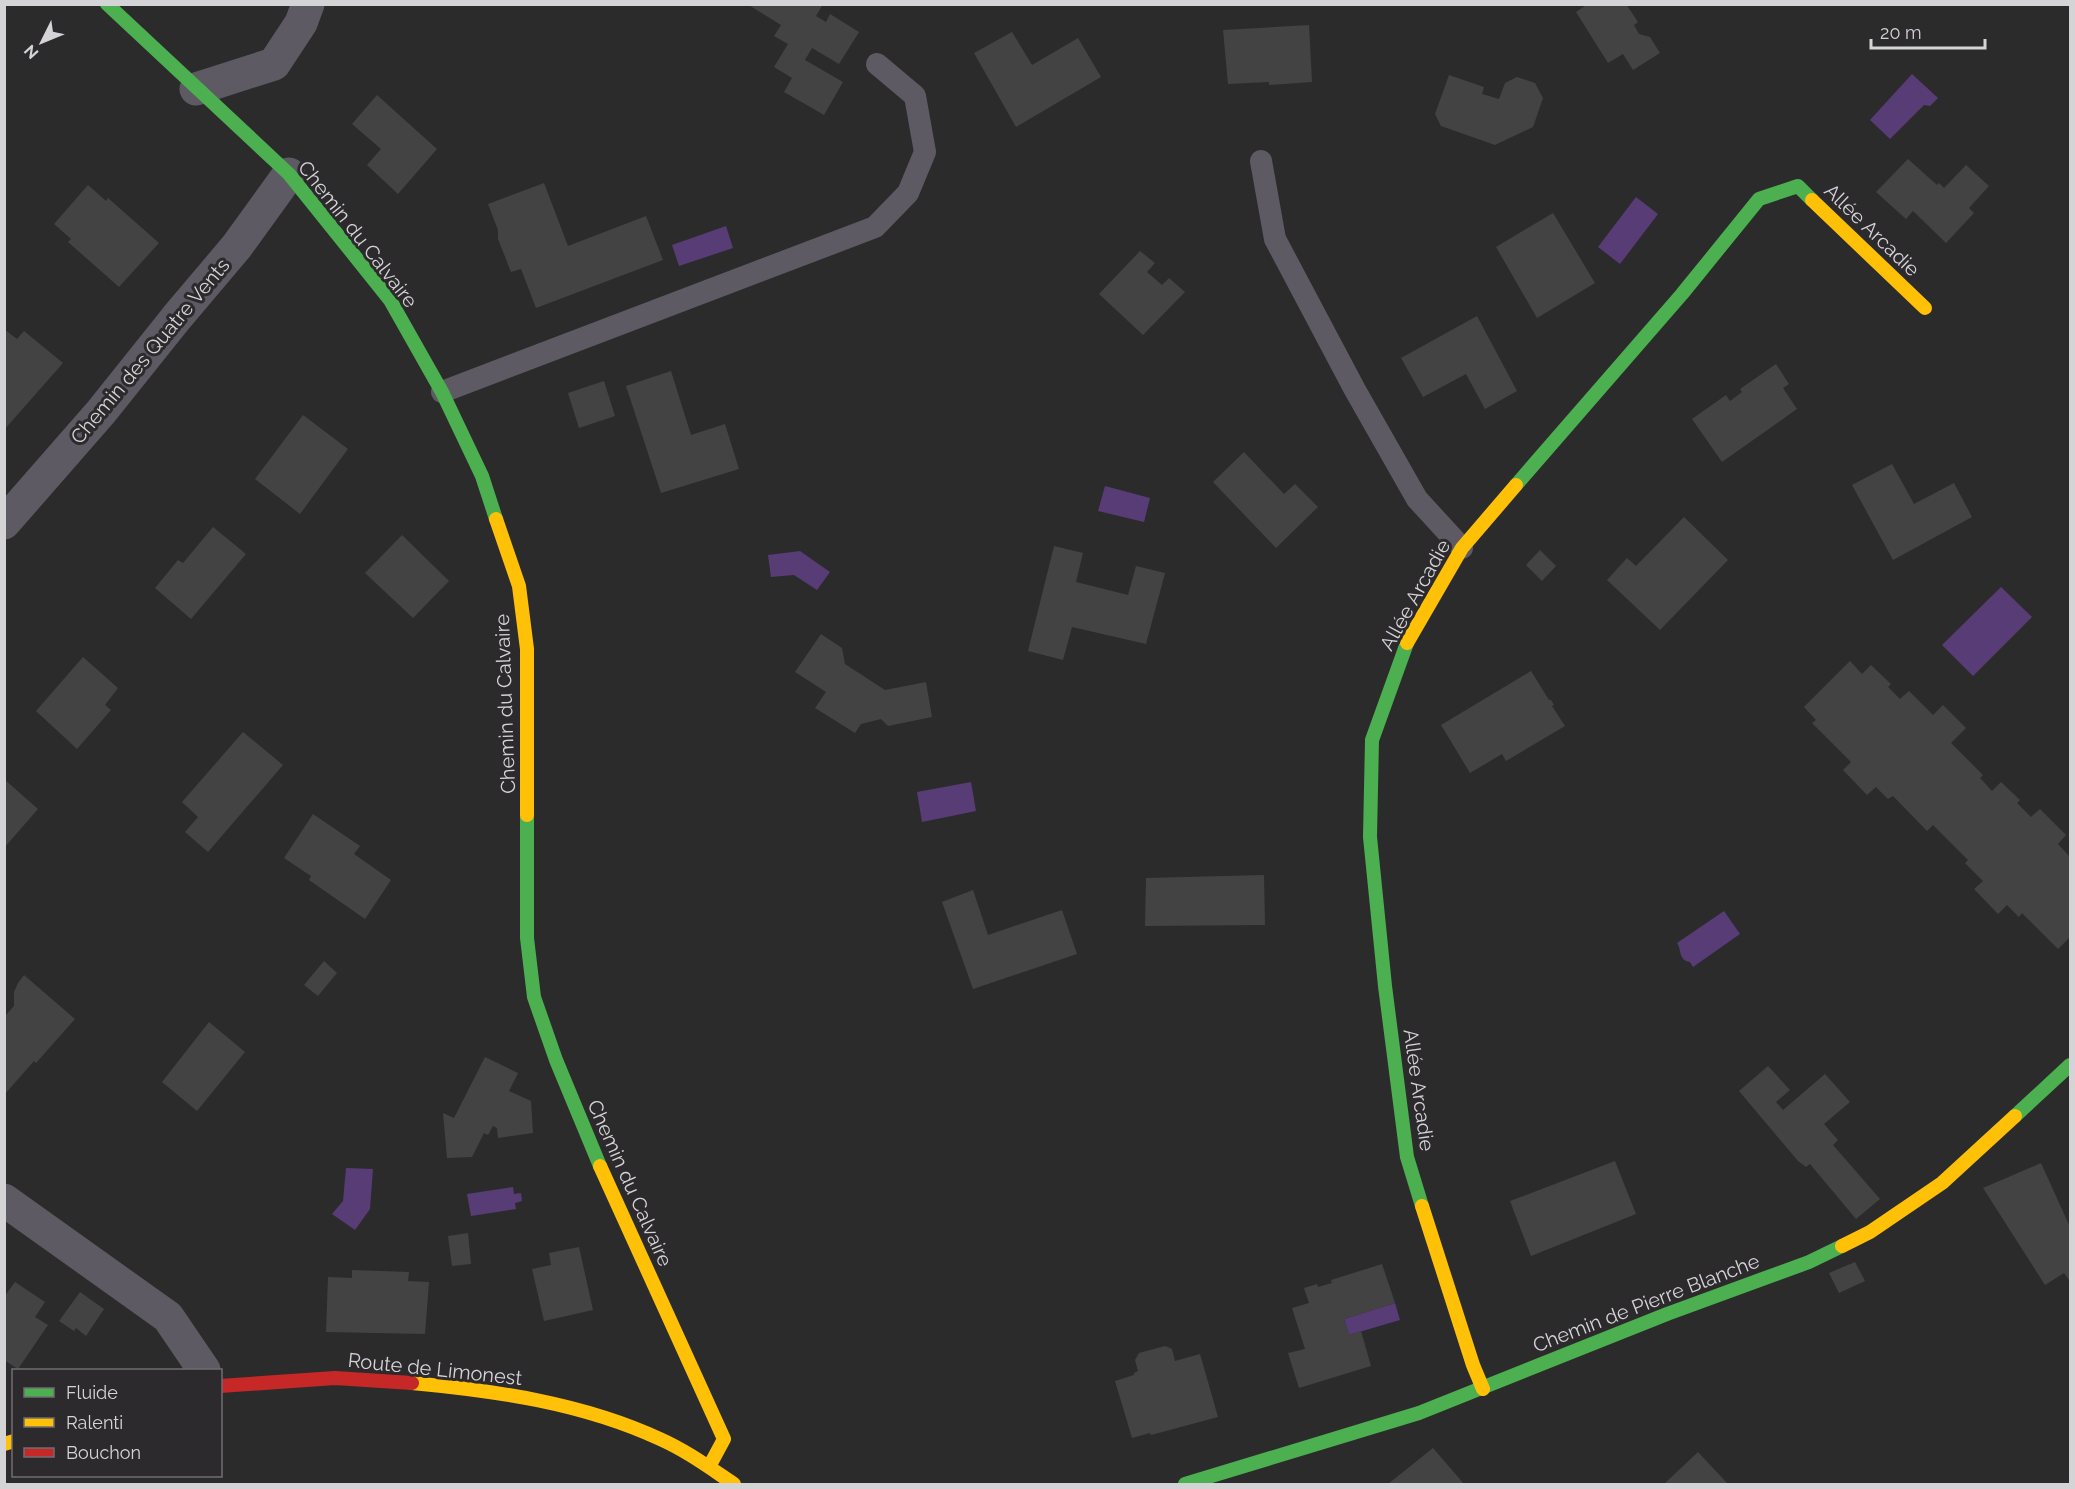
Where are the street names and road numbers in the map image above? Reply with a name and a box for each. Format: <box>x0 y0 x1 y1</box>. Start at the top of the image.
street label: Chemin du Calvaire <box>293 156 423 312</box>
street label: Allée Arcadie <box>1819 179 1925 282</box>
street label: Chemin des Quatre Vents <box>65 253 235 449</box>
street label: Allée Arcadie <box>1375 535 1455 655</box>
street label: Chemin du Calvaire <box>490 613 520 794</box>
street label: Allée Arcadie <box>1399 1027 1439 1153</box>
street label: Chemin du Calvaire <box>582 1096 678 1270</box>
street label: Chemin de Pierre Blanche <box>1529 1249 1763 1357</box>
street label: Route de Limonest <box>347 1348 524 1390</box>

